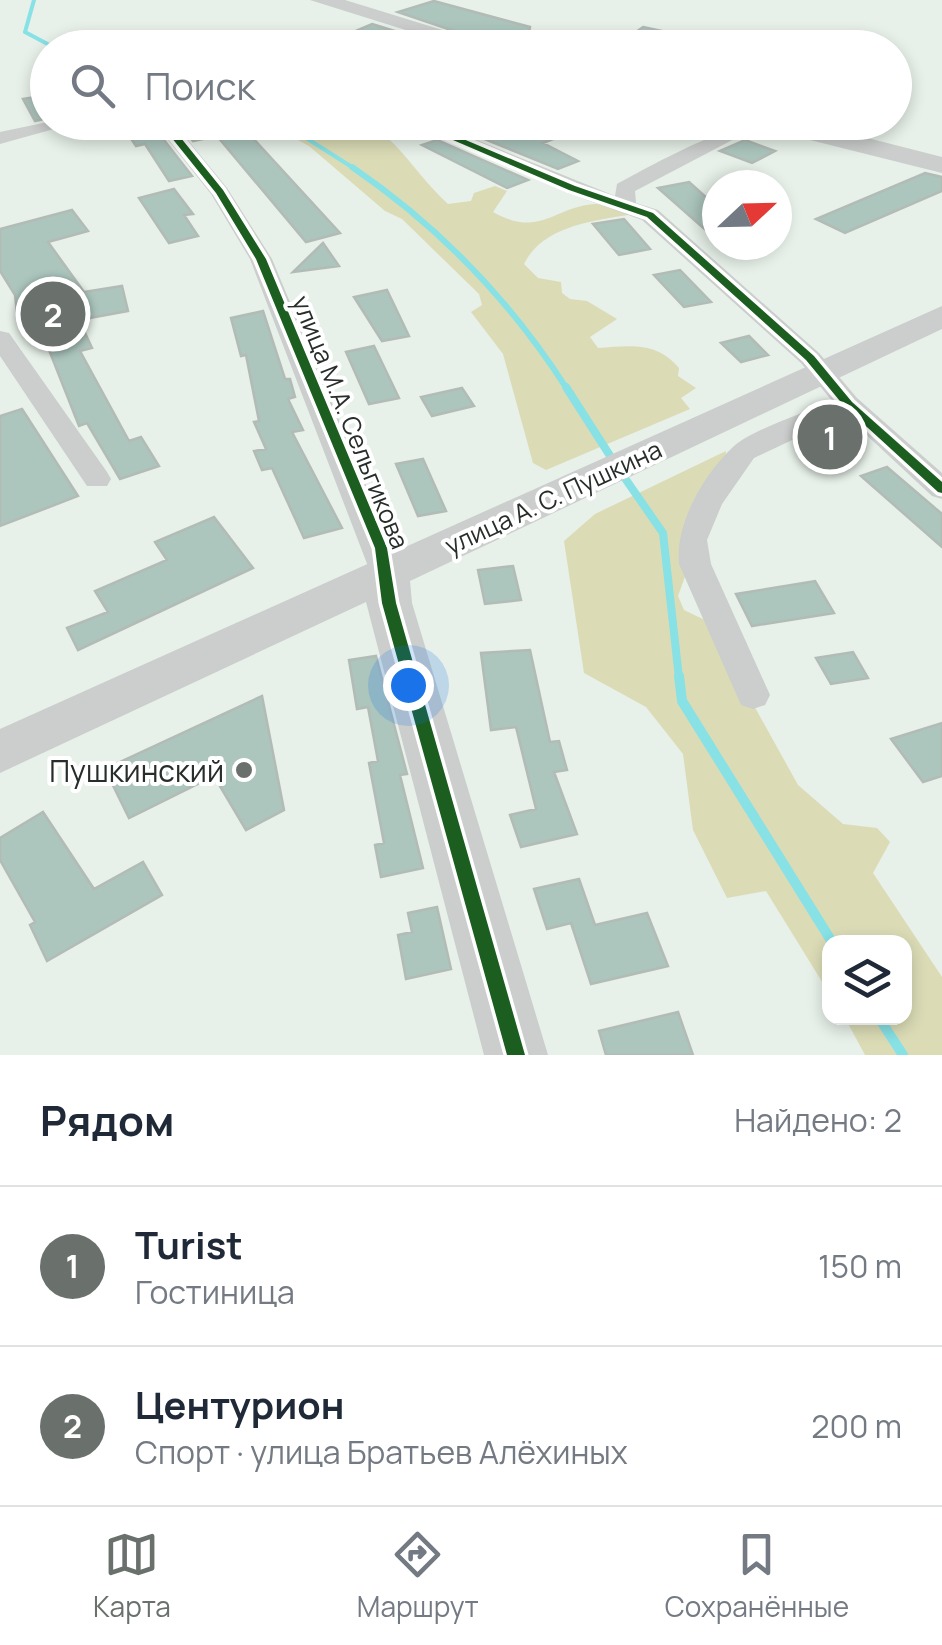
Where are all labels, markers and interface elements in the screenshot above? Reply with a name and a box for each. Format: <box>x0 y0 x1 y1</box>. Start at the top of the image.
search box <box>30 30 912 140</box>
icon: search <box>65 58 120 113</box>
text: Поиск <box>145 59 255 111</box>
north arrow <box>702 170 792 260</box>
pin: 2 <box>20 276 86 352</box>
street label: улица М.А. Сельгикова <box>284 290 418 554</box>
pin: 1 <box>798 400 862 474</box>
street label: улица А. С. Пушкина <box>439 431 667 563</box>
your location <box>383 660 434 711</box>
place label: Пушкинский <box>49 750 224 791</box>
marker: Пушкинский <box>233 759 255 781</box>
map controls <box>822 935 912 1025</box>
button: layers <box>822 935 912 1025</box>
text: Рядом <box>40 1091 174 1149</box>
text: Найдено: 2 <box>734 1098 902 1142</box>
text: Turist <box>135 1218 243 1270</box>
text: 1 <box>65 1244 80 1288</box>
text: 150 m <box>818 1244 902 1288</box>
text: Гостиница <box>135 1270 295 1314</box>
text: Центурион <box>135 1378 345 1430</box>
text: 2 <box>63 1404 82 1448</box>
text: 200 m <box>811 1404 902 1448</box>
text: Спорт · улица Братьев Алёхиных <box>135 1430 628 1474</box>
tab: Карта <box>93 1527 171 1625</box>
tab: Маршрут <box>357 1527 479 1625</box>
tab: Сохранённые <box>665 1527 849 1625</box>

